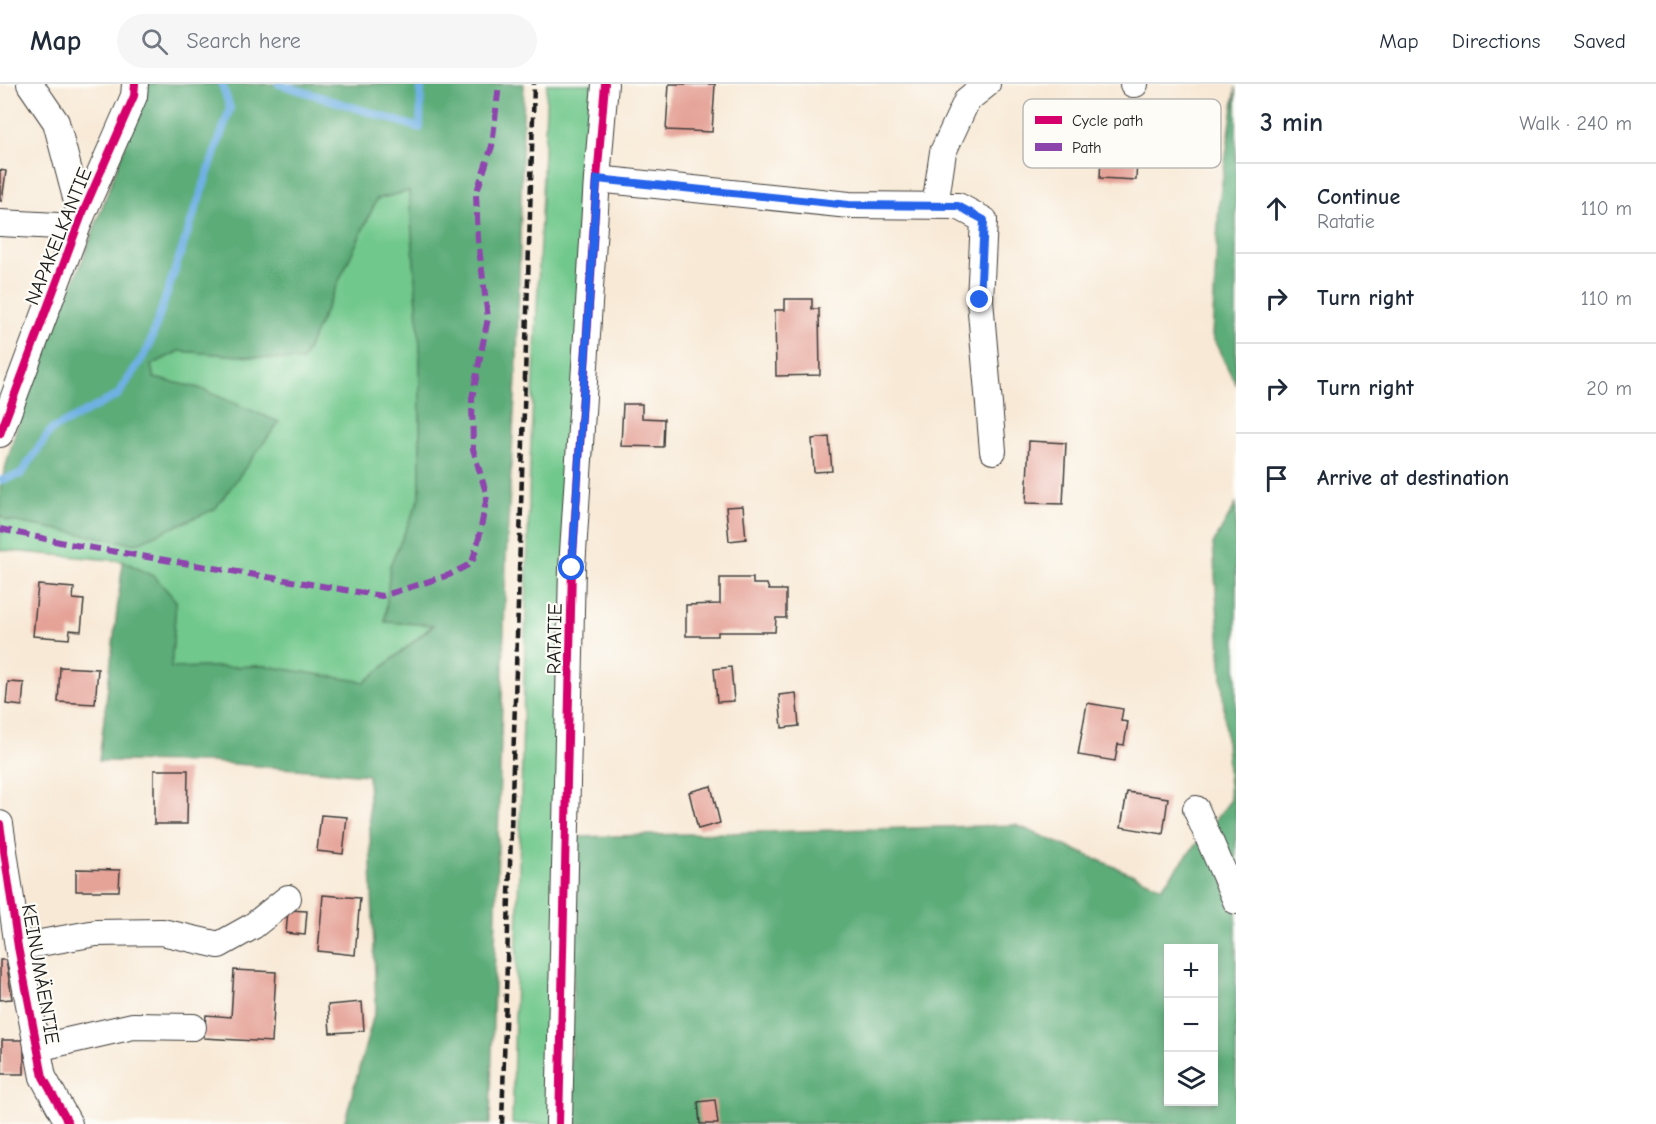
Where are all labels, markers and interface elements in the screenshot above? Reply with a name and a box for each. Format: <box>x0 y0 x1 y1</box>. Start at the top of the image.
search box <box>117 14 537 68</box>
text: Map <box>30 25 81 57</box>
icon: search <box>138 25 171 58</box>
text: Search here <box>186 28 301 54</box>
text: Map <box>1379 29 1419 53</box>
text: Directions <box>1452 29 1541 53</box>
text: Saved <box>1574 29 1626 53</box>
legend <box>1023 99 1221 168</box>
text: 3 min <box>1260 108 1323 138</box>
text: Cycle path <box>1072 112 1143 130</box>
text: Walk · 240 m <box>1519 112 1632 135</box>
text: Path <box>1072 139 1102 157</box>
street label: NAPAKELKANTIE <box>20 164 97 308</box>
text: Continue <box>1317 184 1400 210</box>
icon: ahead <box>1260 192 1293 225</box>
text: 110 m <box>1581 197 1632 220</box>
text: Ratatie <box>1317 210 1375 233</box>
icon: right <box>1260 282 1293 315</box>
text: Turn right <box>1317 285 1414 311</box>
route end <box>966 286 992 312</box>
text: 110 m <box>1581 287 1632 310</box>
icon: right <box>1260 372 1293 405</box>
text: Turn right <box>1317 375 1414 401</box>
text: 20 m <box>1586 377 1632 400</box>
icon: arrive <box>1260 462 1293 495</box>
text: Arrive at destination <box>1317 465 1509 491</box>
route start <box>558 554 584 580</box>
street label: RATATIE <box>542 603 567 675</box>
street label: KEINUMÄENTIE <box>17 902 64 1046</box>
map controls <box>1164 944 1218 1106</box>
button: + <box>1164 944 1218 998</box>
button: − <box>1164 998 1218 1052</box>
button: layers <box>1164 1052 1218 1106</box>

